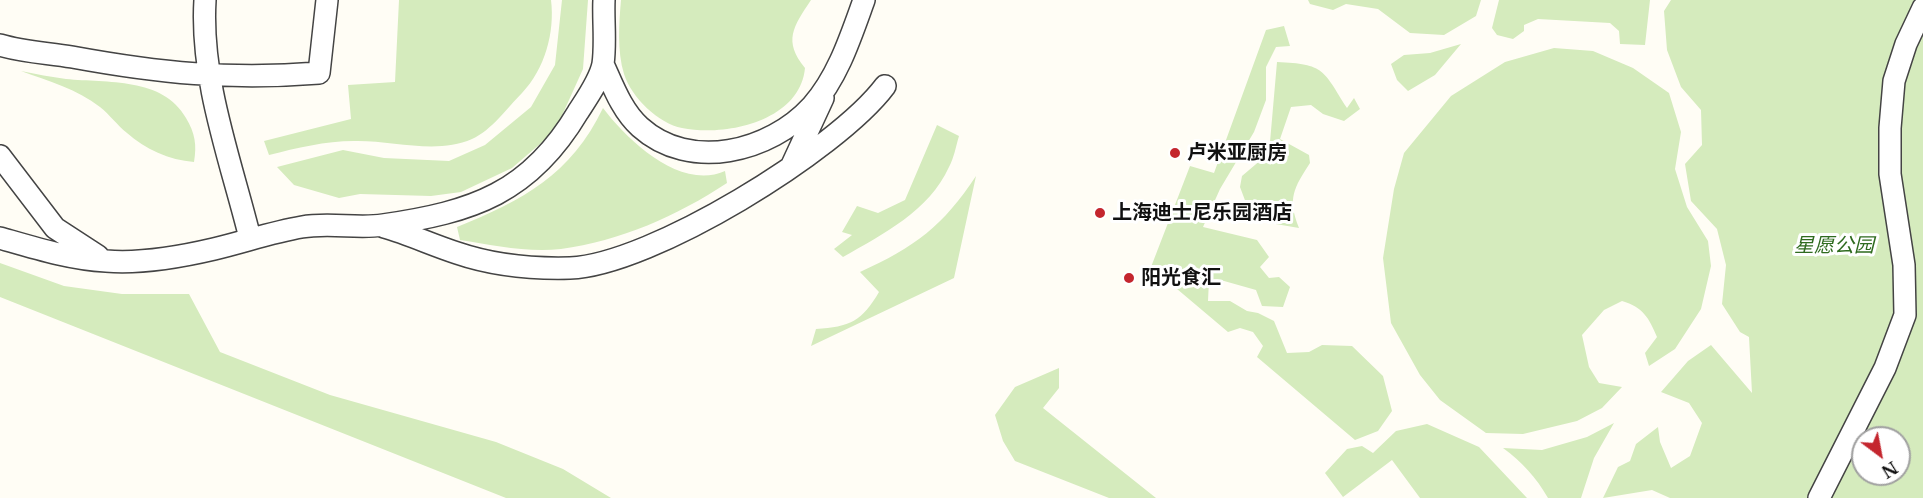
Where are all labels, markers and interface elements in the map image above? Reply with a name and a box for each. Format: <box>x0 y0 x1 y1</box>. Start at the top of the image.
place label: 卢米亚厨房 <box>1187 141 1287 165</box>
marker: 卢米亚厨房 <box>1168 146 1182 160</box>
place label: 上海迪士尼乐园酒店 <box>1112 201 1292 225</box>
marker: 上海迪士尼乐园酒店 <box>1093 206 1107 220</box>
park label: 星愿公园 <box>1794 234 1874 258</box>
place label: 阳光食汇 <box>1141 266 1221 290</box>
marker: 阳光食汇 <box>1122 271 1136 285</box>
north arrow <box>1851 426 1911 486</box>
text: N <box>1878 457 1901 482</box>

